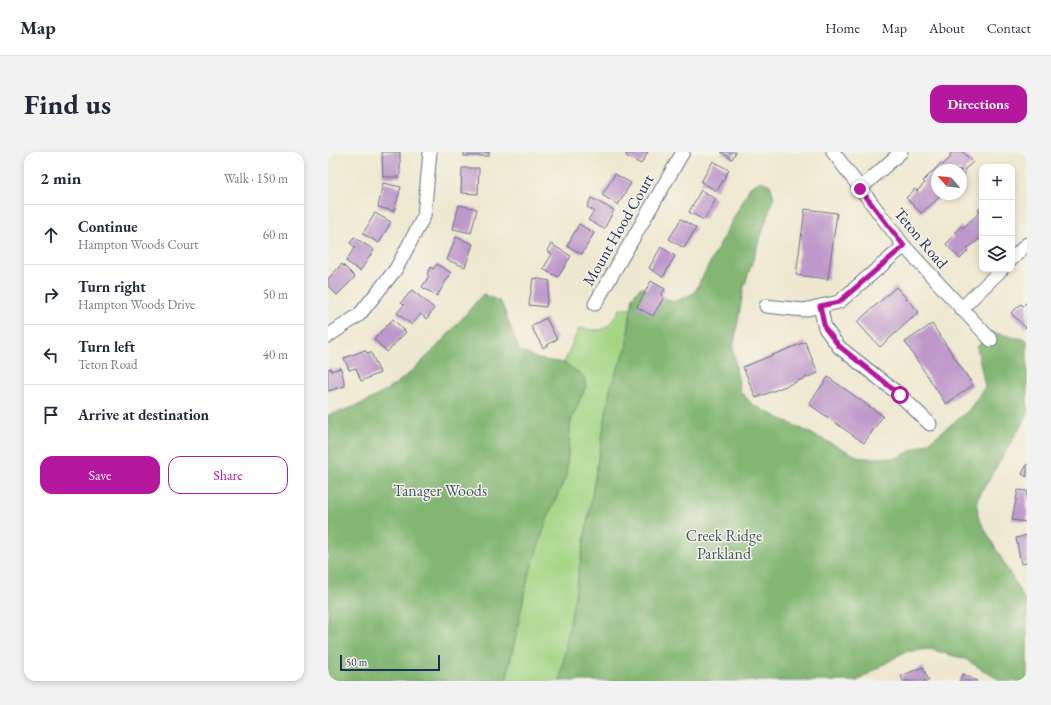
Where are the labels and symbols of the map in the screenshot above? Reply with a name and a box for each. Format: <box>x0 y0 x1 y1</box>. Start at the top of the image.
north arrow <box>931 164 967 200</box>
street label: Mount Hood Court <box>578 170 658 290</box>
route end <box>851 180 869 198</box>
street label: Teton Road <box>889 203 953 274</box>
route start <box>891 386 909 404</box>
park label: Tanager Woods <box>393 480 487 501</box>
park label: Creek Ridge Parkland <box>686 525 762 564</box>
scale bar <box>340 653 440 672</box>

